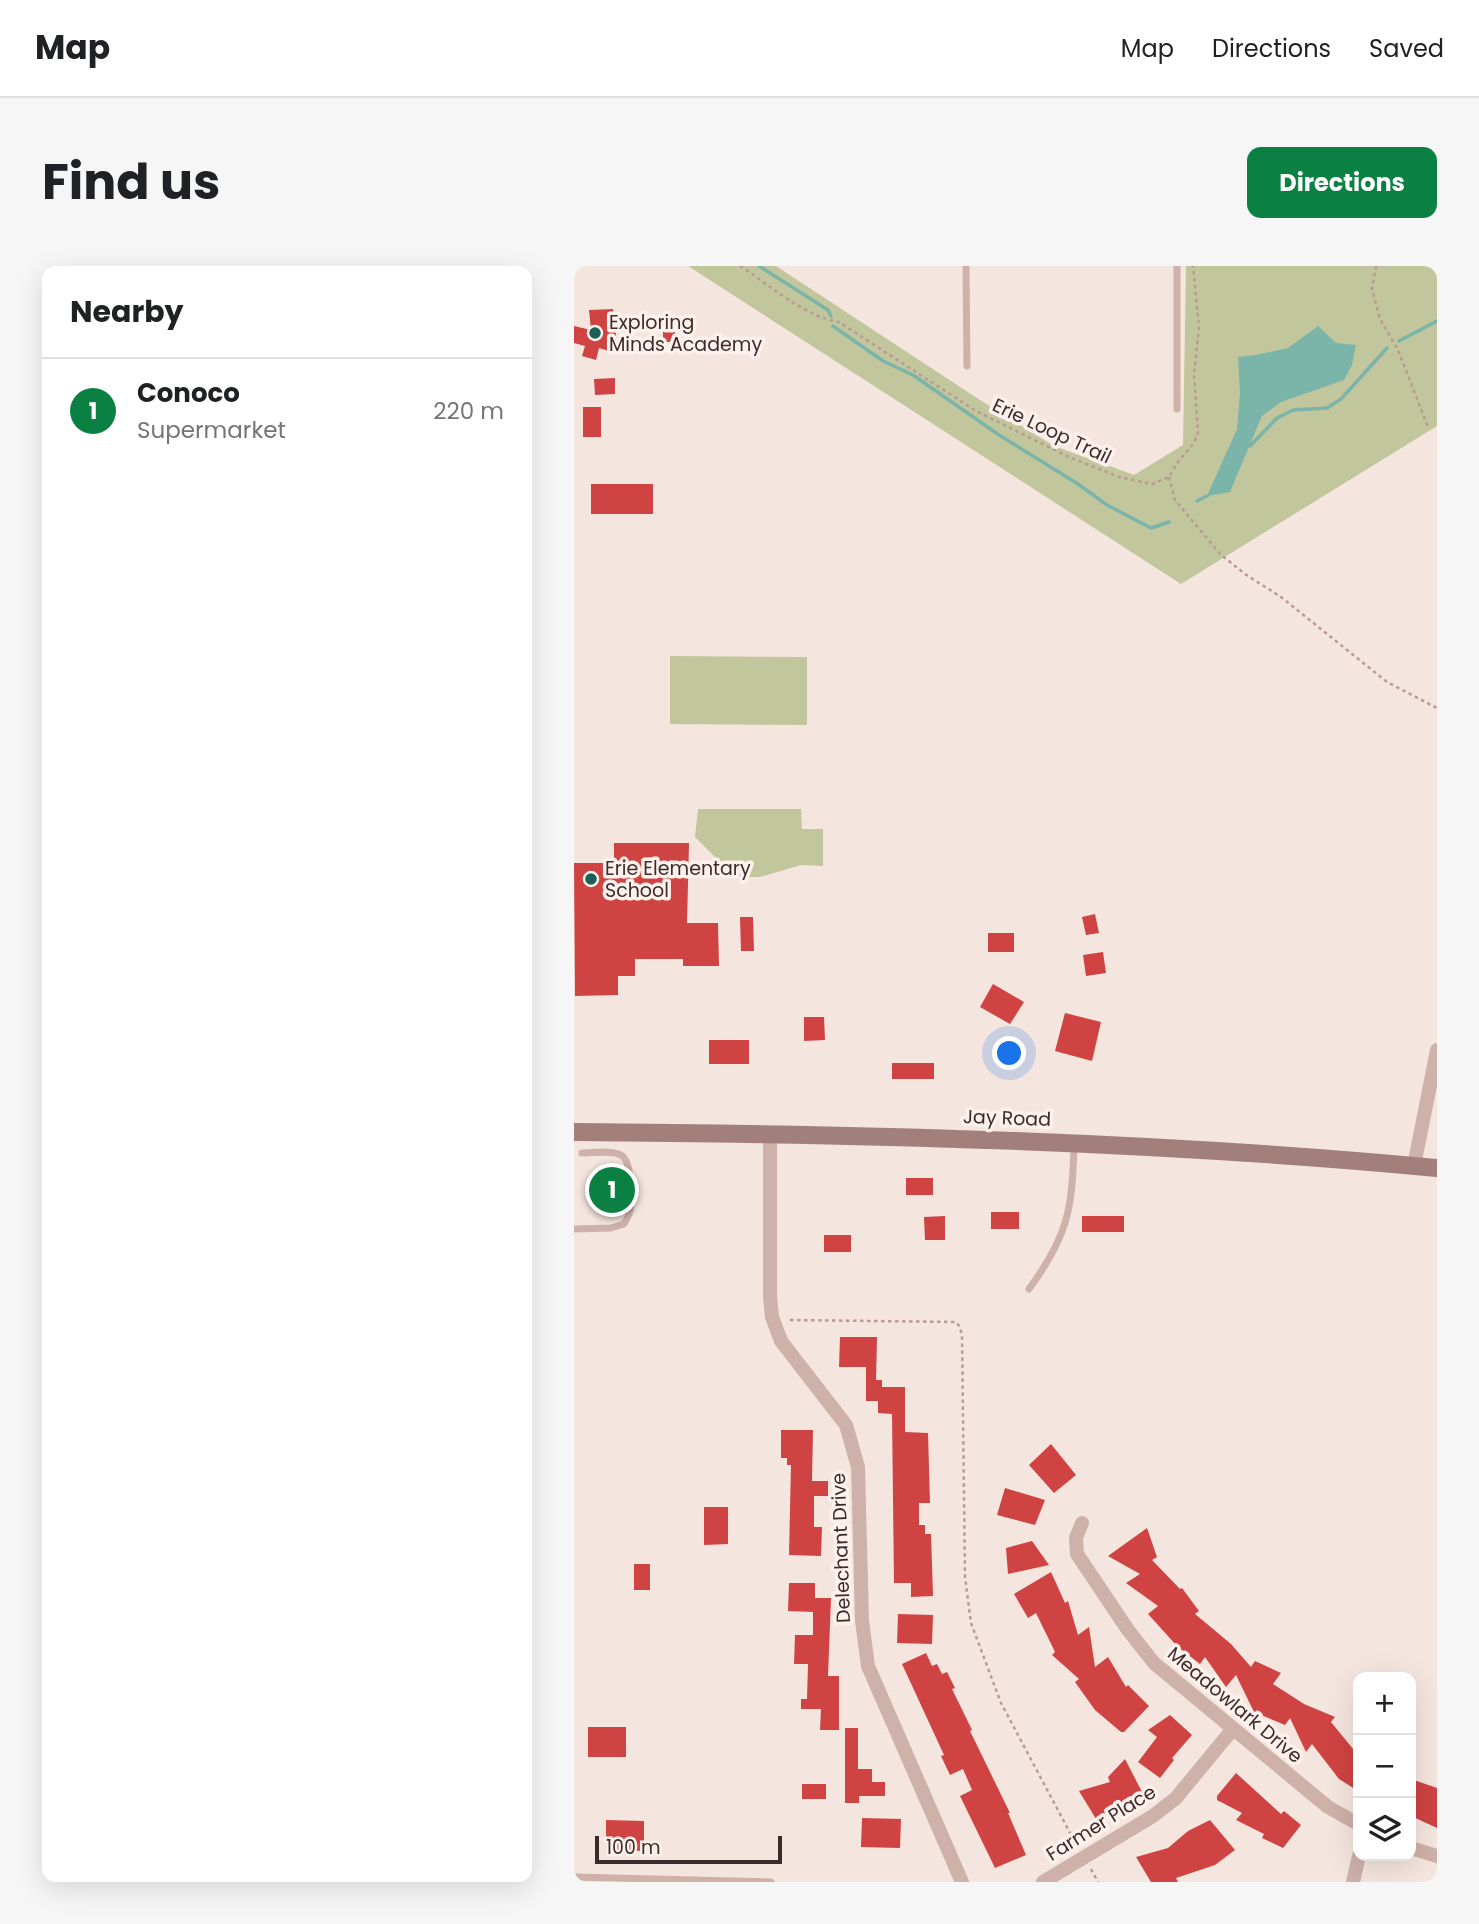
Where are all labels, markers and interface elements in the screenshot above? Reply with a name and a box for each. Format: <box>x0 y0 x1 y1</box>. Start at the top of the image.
text: Map <box>35 24 110 71</box>
text: Map <box>1121 32 1174 65</box>
text: Directions <box>1212 32 1331 65</box>
text: Saved <box>1369 32 1444 65</box>
button: Directions <box>1247 147 1437 218</box>
text: Find us <box>42 148 220 216</box>
text: Nearby <box>70 290 184 333</box>
place label: Exploring Minds Academy <box>609 309 762 358</box>
marker: Exploring Minds Academy <box>587 325 603 341</box>
text: Conoco <box>137 375 240 411</box>
street label: Erie Loop Trail <box>988 392 1116 470</box>
text: 1 <box>89 395 97 427</box>
text: 220 m <box>433 395 504 427</box>
text: Supermarket <box>137 414 286 446</box>
place label: Erie Elementary School <box>605 855 751 904</box>
marker: Erie Elementary School <box>583 871 599 887</box>
your location <box>992 1036 1026 1070</box>
street label: Jay Road <box>963 1103 1051 1133</box>
pin: 1 <box>589 1164 635 1216</box>
street label: Delechant Drive <box>825 1473 857 1623</box>
street label: Meadowlark Drive <box>1162 1640 1308 1770</box>
map controls <box>1353 1672 1416 1861</box>
button: + <box>1353 1672 1416 1735</box>
button: − <box>1353 1735 1416 1798</box>
street label: Farmer Place <box>1041 1778 1161 1868</box>
button: layers <box>1353 1798 1416 1861</box>
scale bar <box>595 1833 782 1865</box>
text: 100 m <box>606 1834 661 1861</box>

